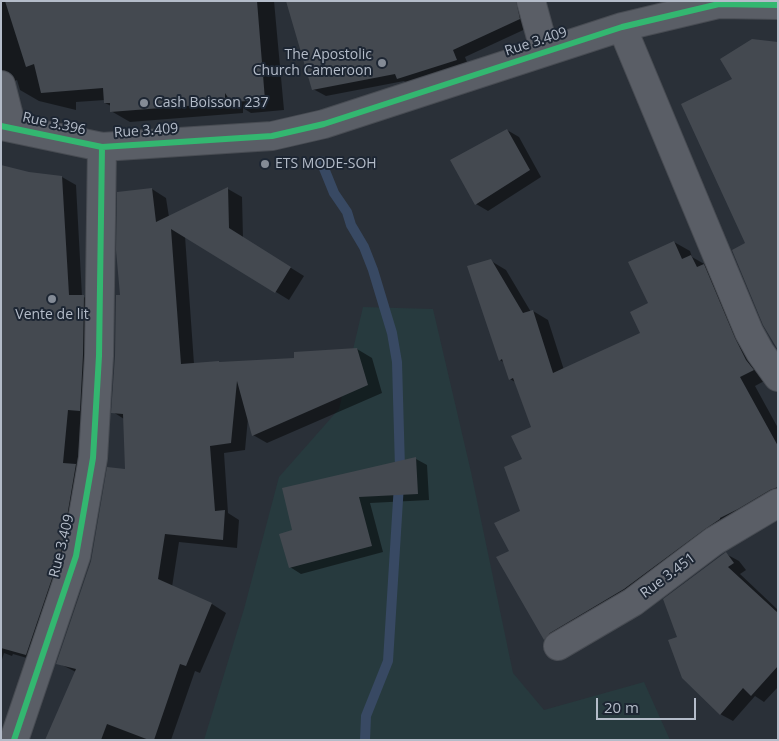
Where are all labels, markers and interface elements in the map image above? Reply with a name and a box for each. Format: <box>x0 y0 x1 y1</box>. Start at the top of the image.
street label: Rue 3.409 <box>503 24 569 60</box>
place label: The Apostolic Church Cameroon <box>253 47 372 80</box>
marker: The Apostolic Church Cameroon <box>376 57 388 69</box>
place label: Cash Boisson 237 <box>154 95 268 111</box>
marker: Cash Boisson 237 <box>138 97 150 109</box>
street label: Rue 3.396 <box>21 109 87 139</box>
street label: Rue 3.409 <box>113 120 179 142</box>
place label: ETS MODE-SOH <box>275 156 377 172</box>
marker: ETS MODE-SOH <box>259 158 271 170</box>
marker: Vente de lit <box>46 293 58 305</box>
place label: Vente de lit <box>15 307 89 323</box>
street label: Rue 3.409 <box>46 513 78 579</box>
street label: Rue 3.451 <box>637 550 699 602</box>
scale bar <box>599 688 699 720</box>
text: 20 m <box>604 697 639 717</box>

